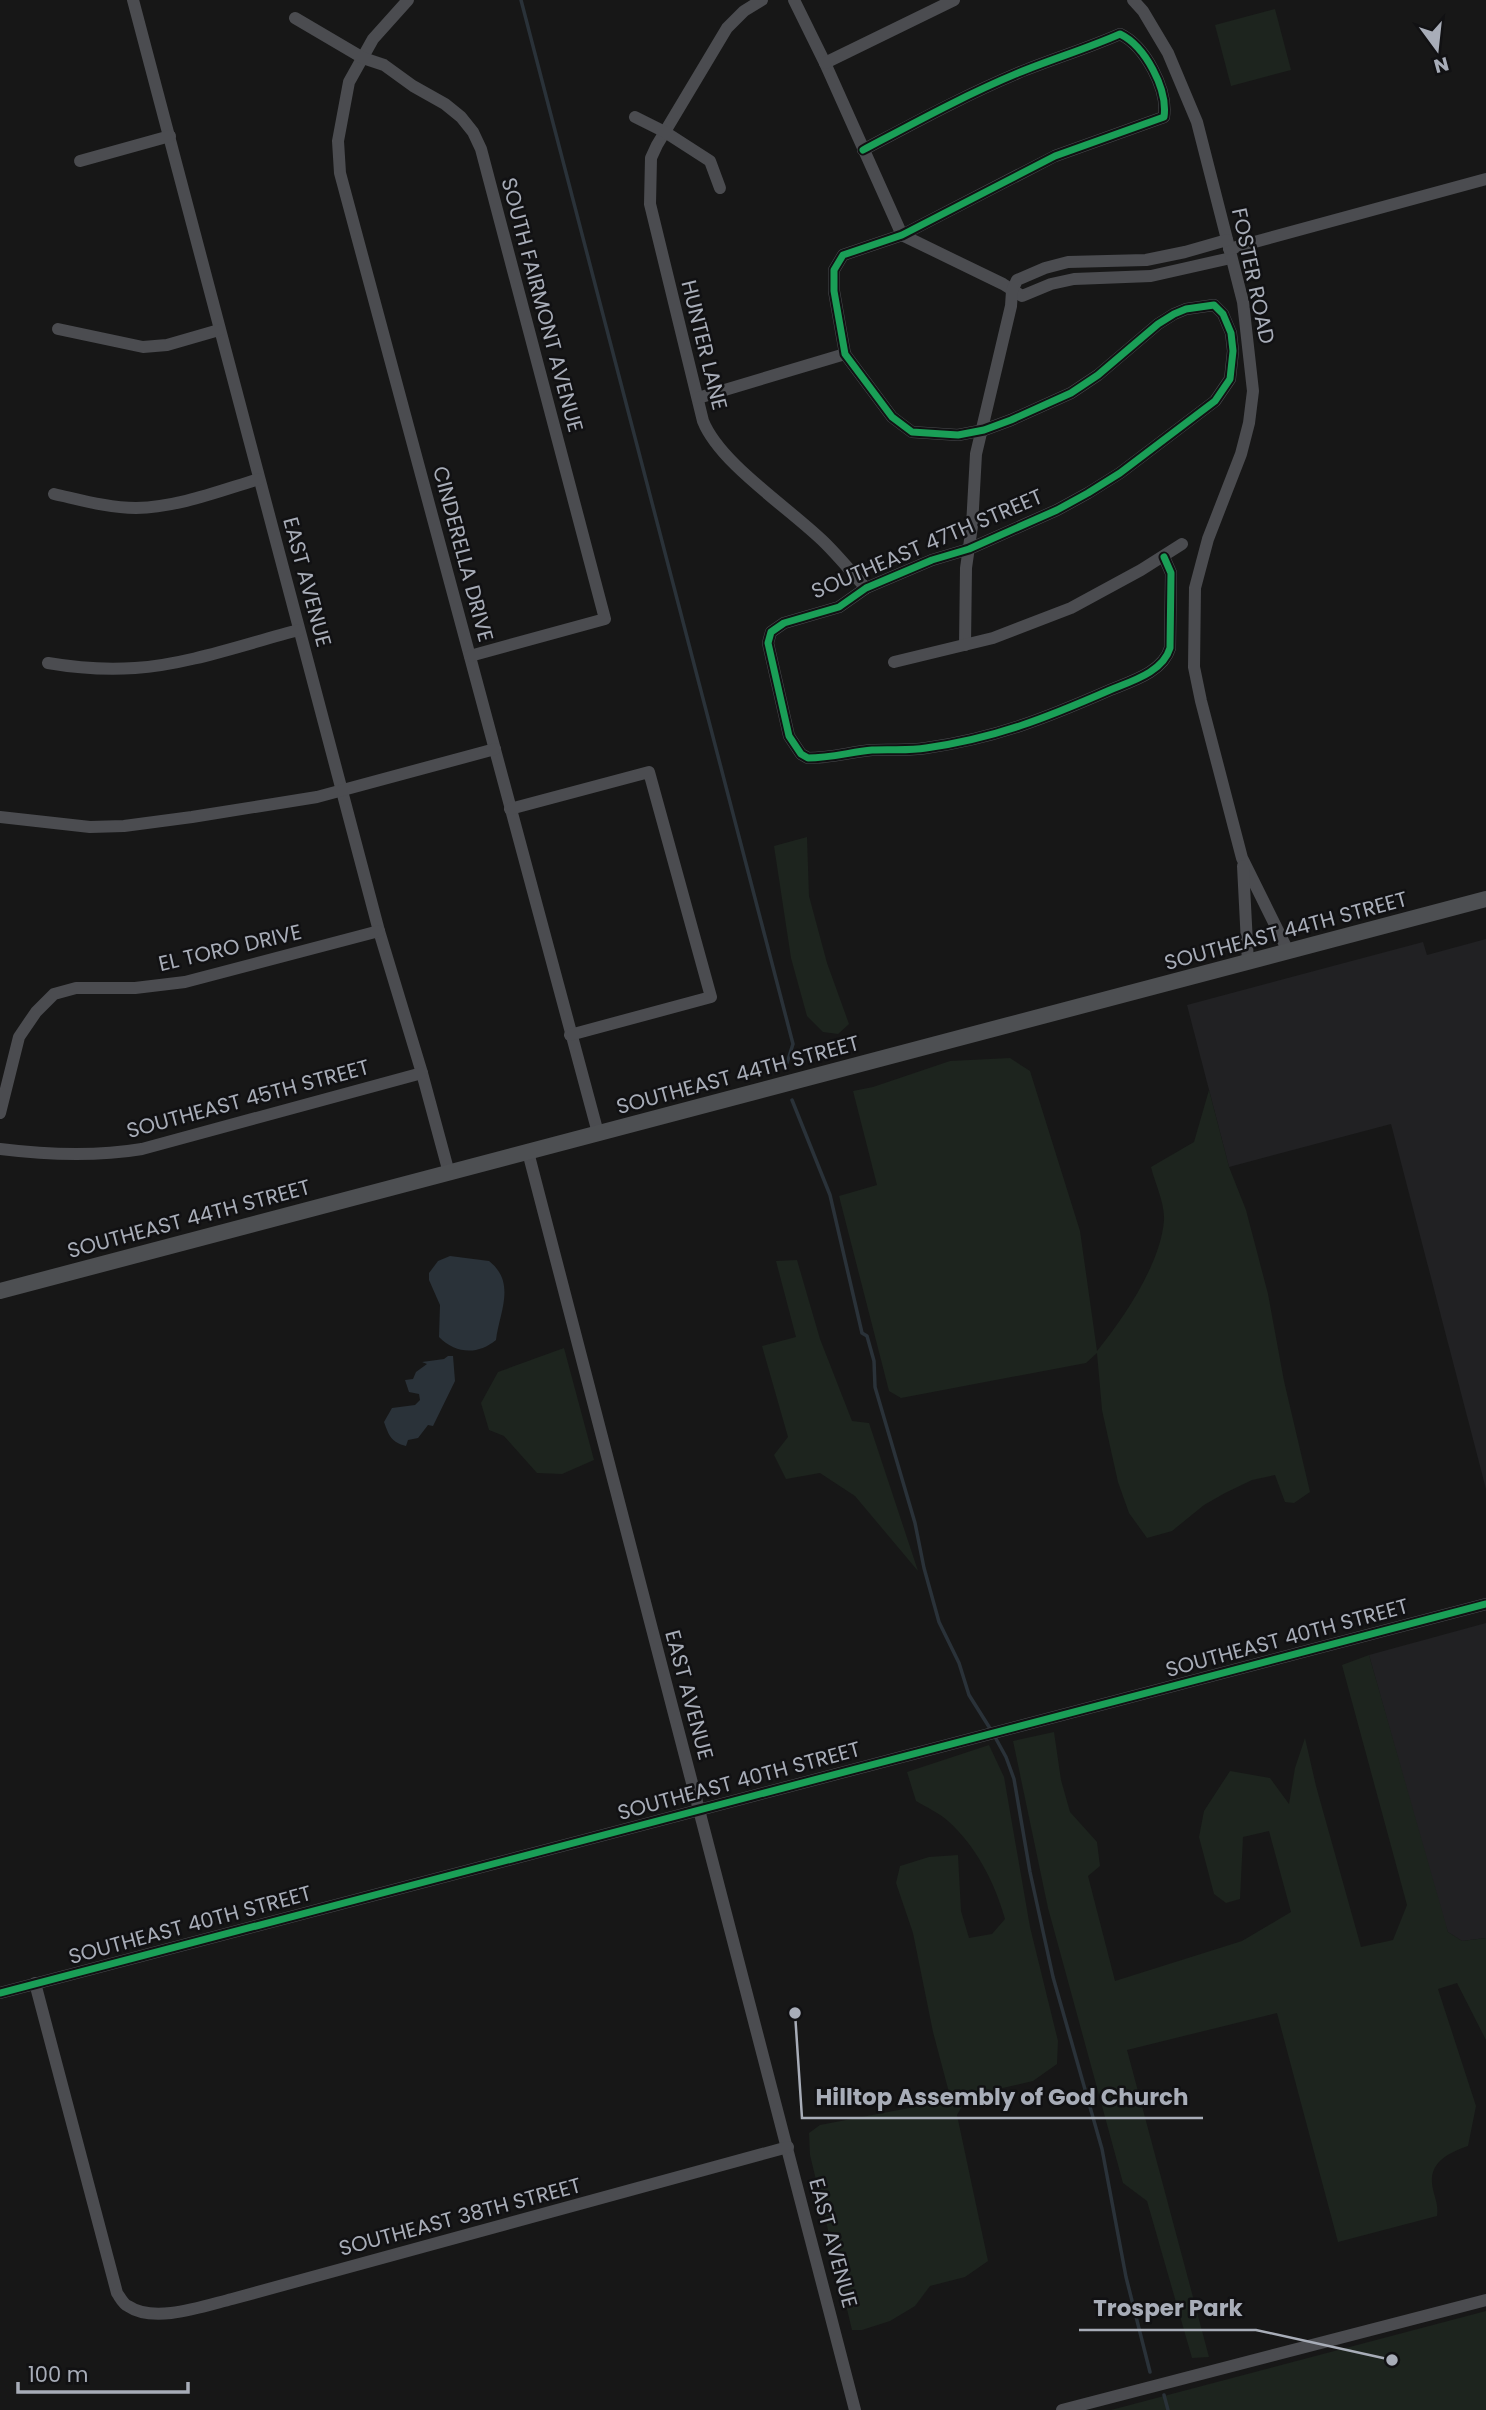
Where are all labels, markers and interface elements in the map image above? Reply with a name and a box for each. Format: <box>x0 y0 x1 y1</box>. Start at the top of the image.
north arrow <box>1402 14 1472 84</box>
text: N <box>1431 50 1452 80</box>
street label: SOUTH FAIRMONT AVENUE <box>495 174 590 435</box>
street label: FOSTER ROAD <box>1225 205 1282 347</box>
street label: HUNTER LANE <box>674 277 735 413</box>
street label: CINDERELLA DRIVE <box>426 463 501 645</box>
street label: SOUTHEAST 47TH STREET <box>807 482 1047 605</box>
street label: EAST AVENUE <box>276 514 339 650</box>
street label: SOUTHEAST 44TH STREET <box>1161 884 1411 977</box>
street label: EL TORO DRIVE <box>156 917 304 978</box>
street label: SOUTHEAST 44TH STREET <box>613 1028 863 1121</box>
street label: SOUTHEAST 45TH STREET <box>123 1052 373 1145</box>
street label: SOUTHEAST 44TH STREET <box>64 1172 314 1265</box>
street label: SOUTHEAST 40TH STREET <box>1162 1591 1412 1684</box>
street label: EAST AVENUE <box>658 1627 721 1763</box>
street label: SOUTHEAST 40TH STREET <box>614 1734 864 1827</box>
street label: SOUTHEAST 40TH STREET <box>65 1878 315 1971</box>
callout: Hilltop Assembly of God Church <box>802 2074 1203 2118</box>
text: Hilltop Assembly of God Church <box>816 2081 1188 2113</box>
street label: SOUTHEAST 38TH STREET <box>336 2170 584 2263</box>
street label: EAST AVENUE <box>802 2175 865 2311</box>
callout: Trosper Park <box>1079 2286 1256 2330</box>
text: Trosper Park <box>1093 2292 1244 2324</box>
scale bar <box>18 2350 187 2394</box>
text: 100 m <box>28 2360 88 2389</box>

